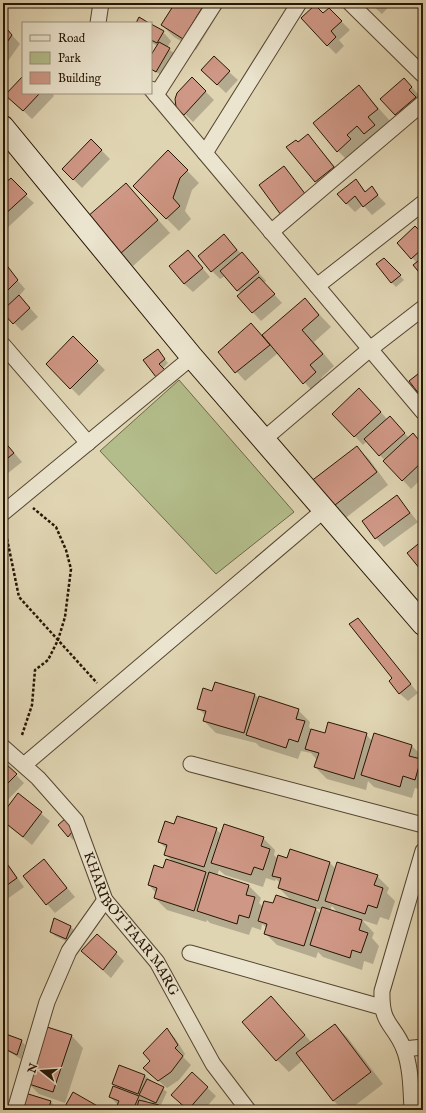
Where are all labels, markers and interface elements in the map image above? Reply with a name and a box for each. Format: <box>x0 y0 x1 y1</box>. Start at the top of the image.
legend <box>22 22 152 94</box>
text: Road <box>58 31 86 46</box>
text: Park <box>58 51 81 66</box>
text: Building <box>58 71 102 86</box>
street label: KHARIBOT TAAR MARG <box>79 849 183 1000</box>
north arrow <box>22 1051 62 1091</box>
text: N <box>25 1061 42 1076</box>

